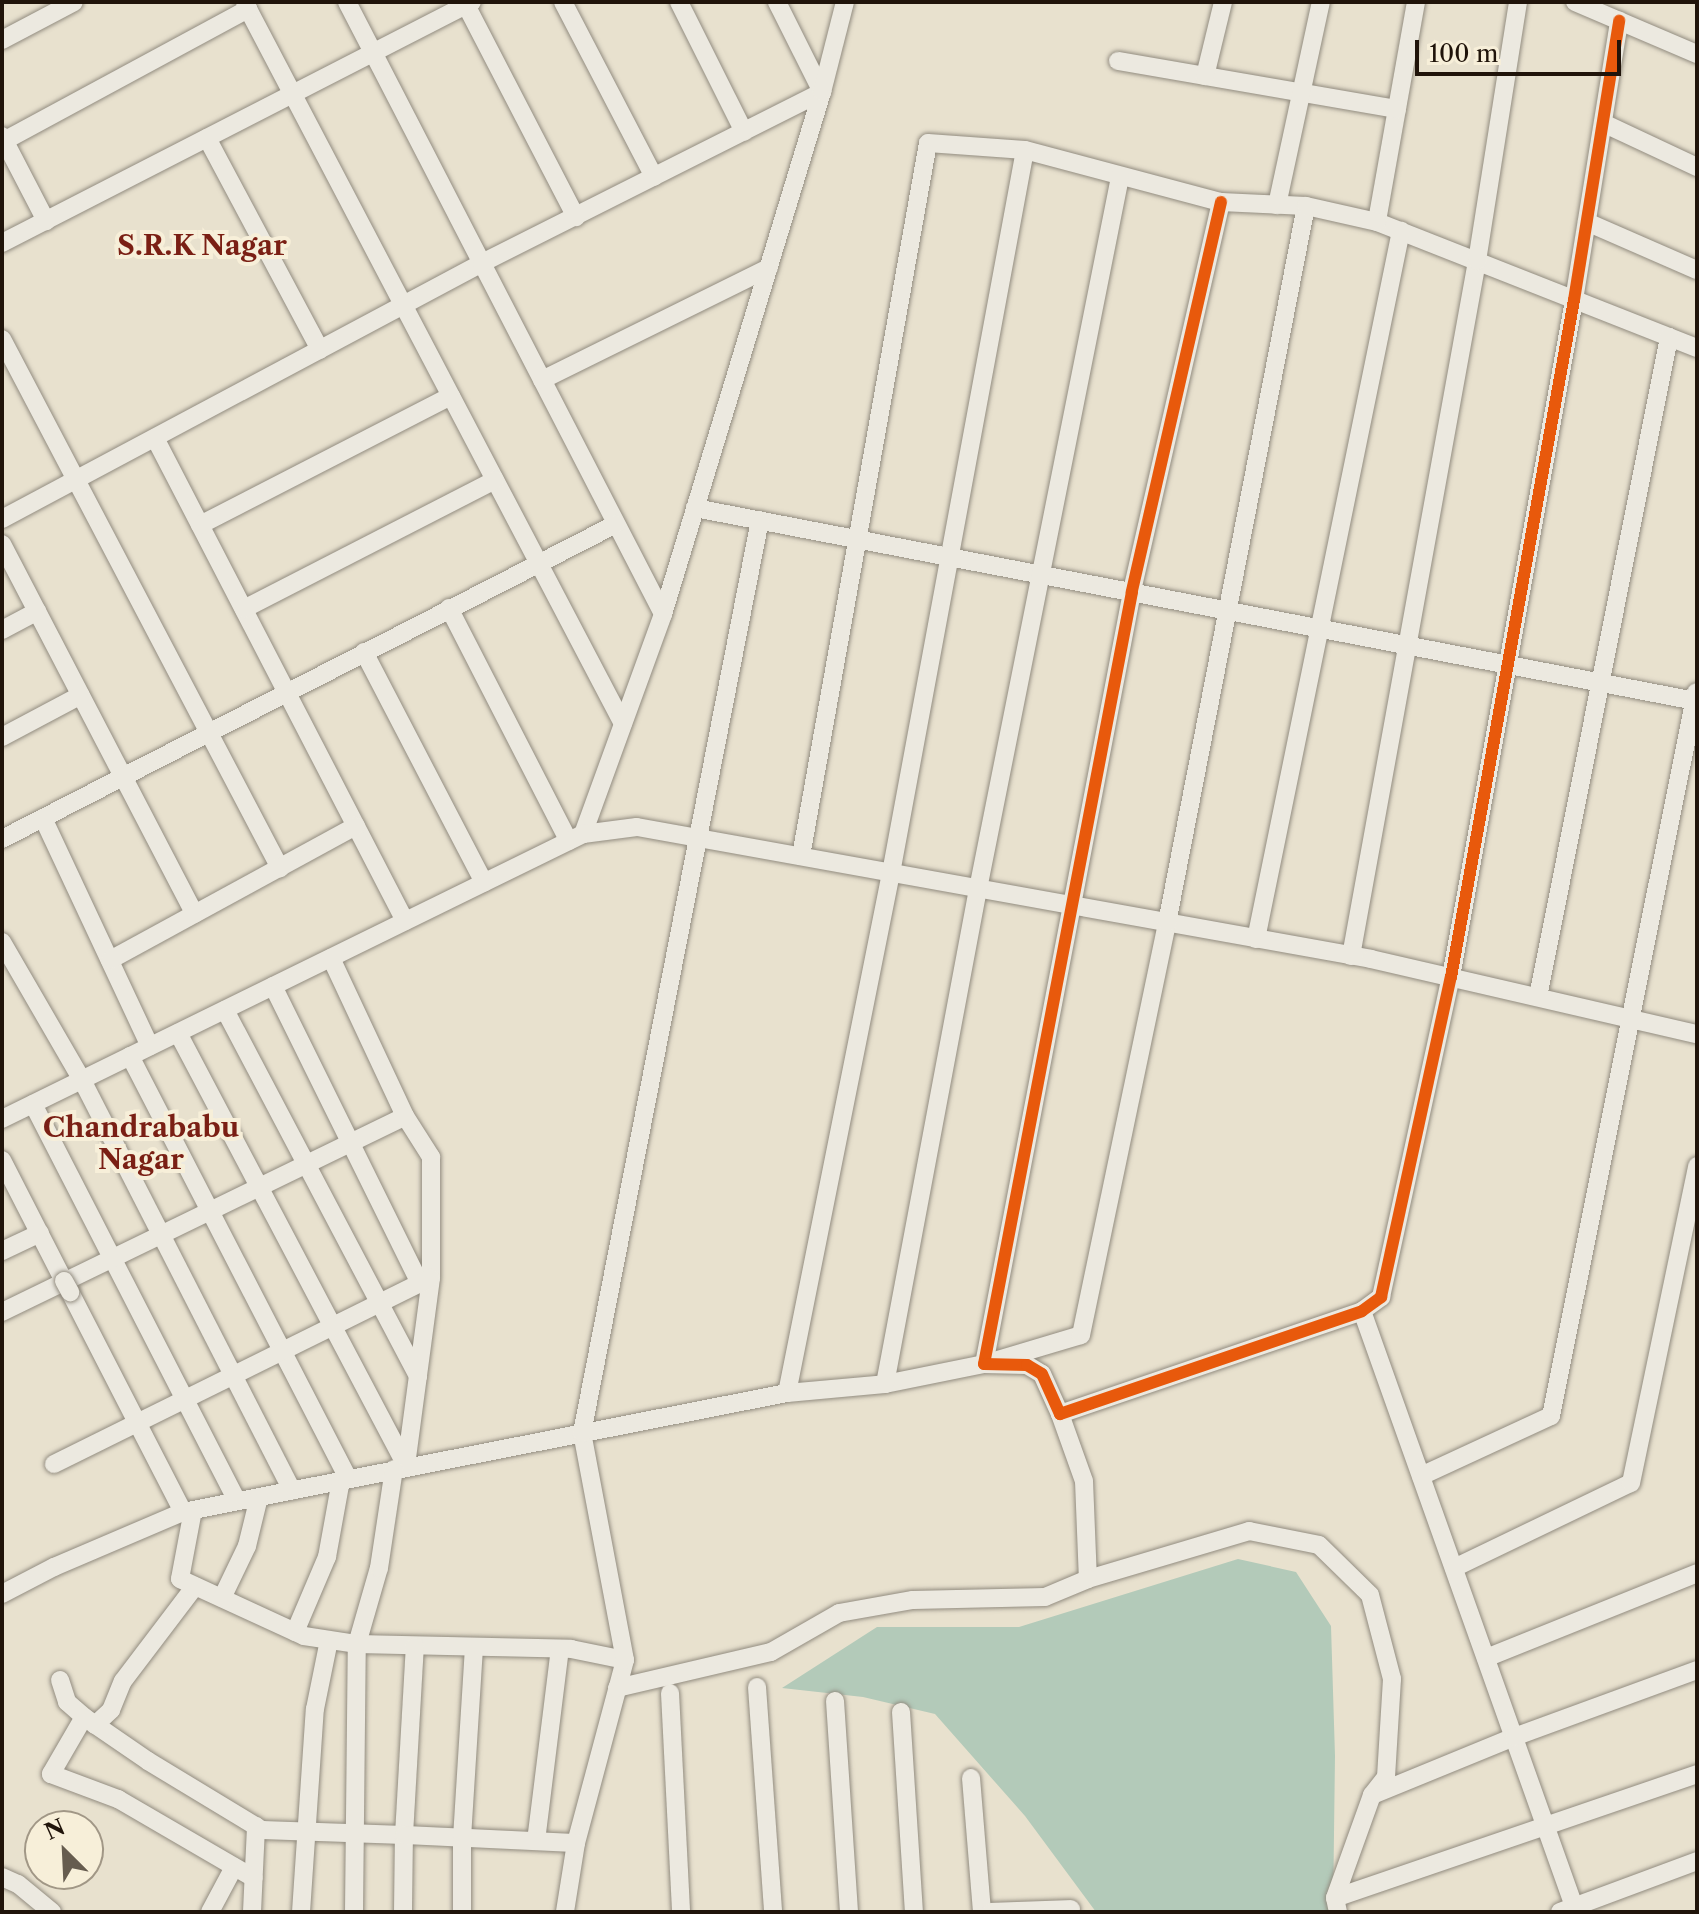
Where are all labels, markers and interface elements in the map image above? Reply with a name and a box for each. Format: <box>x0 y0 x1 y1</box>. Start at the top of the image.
scale bar <box>1419 24 1625 74</box>
text: 100 m <box>1429 39 1498 68</box>
district label: S.R.K Nagar <box>117 228 287 262</box>
district label: Chandrababu Nagar <box>43 1110 239 1176</box>
north arrow <box>24 1810 104 1890</box>
text: N <box>41 1813 69 1846</box>

